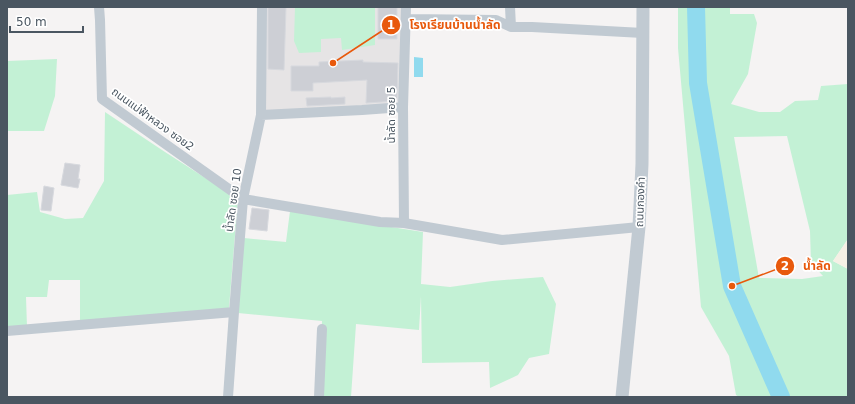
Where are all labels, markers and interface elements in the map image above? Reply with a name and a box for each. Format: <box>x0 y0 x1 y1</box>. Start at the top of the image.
scale bar <box>10 8 83 34</box>
callout: โรงเรียนบ้านน้ำลัด <box>381 13 508 37</box>
text: 50 m <box>16 15 47 29</box>
text: โรงเรียนบ้านน้ำลัด <box>409 16 501 32</box>
text: 1 <box>387 18 395 32</box>
street label: ถนนแม่ฟ้าหลวง ซอย2 <box>109 85 196 154</box>
street label: น้ำลัด ซอย 5 <box>383 86 398 144</box>
street label: น้ำลัด ซอย 10 <box>221 167 244 233</box>
street label: ถนนกองคำ <box>633 177 648 227</box>
callout: น้ำลัด <box>775 254 839 278</box>
text: น้ำลัด <box>803 257 831 273</box>
text: 2 <box>781 259 789 273</box>

